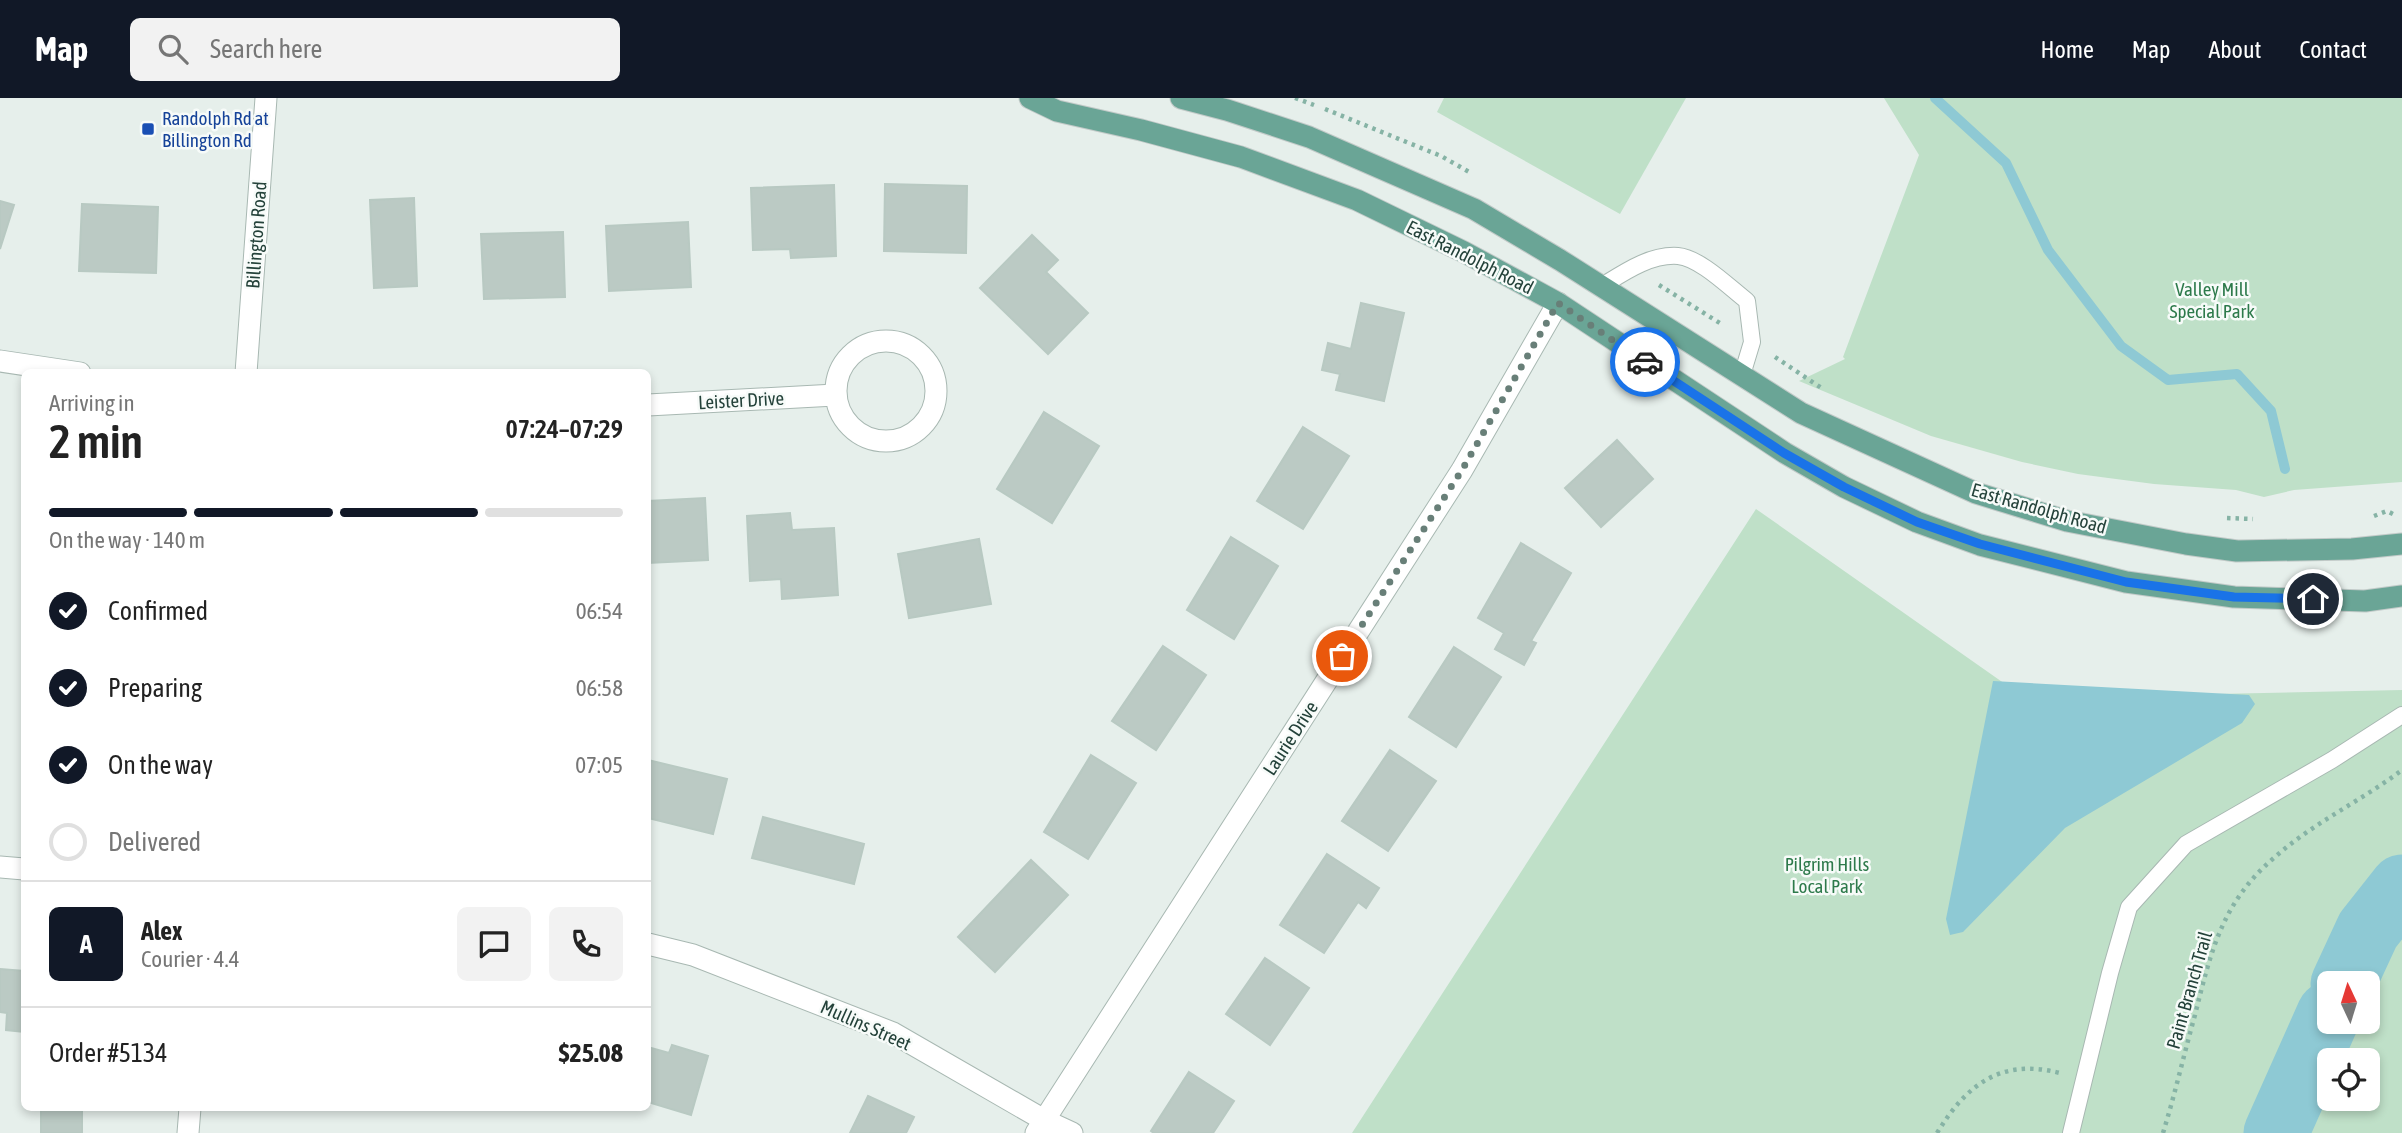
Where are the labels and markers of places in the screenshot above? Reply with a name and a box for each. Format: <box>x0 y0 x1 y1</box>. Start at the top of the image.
place label: Randolph Rd at Billington Rd <box>162 107 269 151</box>
marker: Randolph Rd at Billington Rd <box>140 121 156 137</box>
pin <box>2283 569 2343 629</box>
pin <box>1312 626 1372 686</box>

